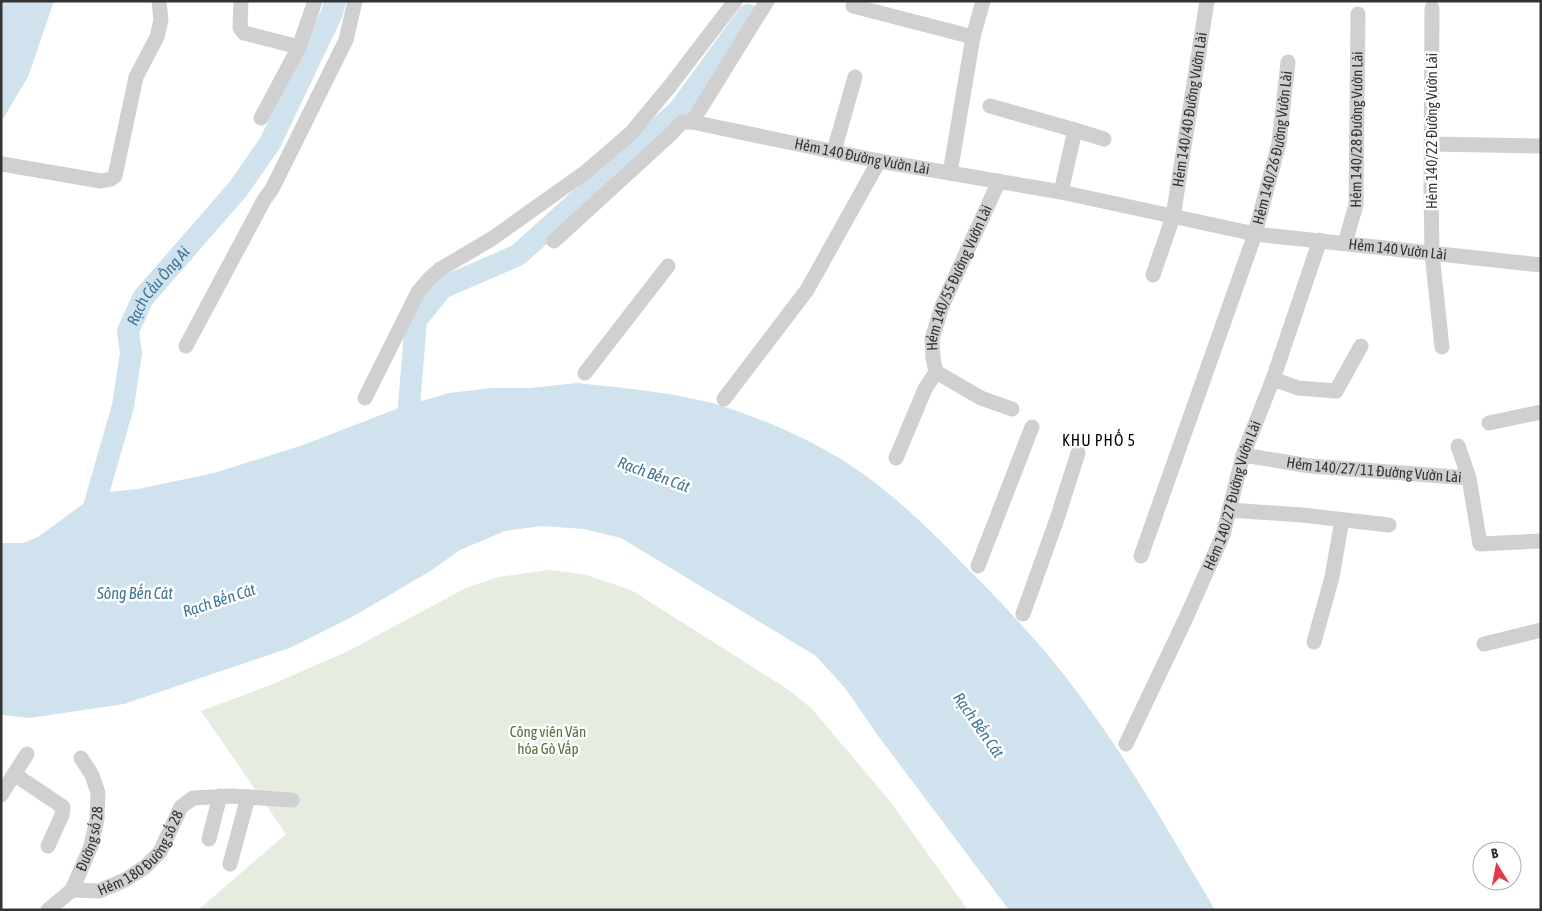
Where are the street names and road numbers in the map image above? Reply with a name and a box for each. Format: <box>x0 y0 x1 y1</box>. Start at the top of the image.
street label: Hẻm 140/40 Đường Vườn Lài <box>1169 31 1210 188</box>
street label: Hẻm 140/28 Đường Vườn Lài <box>1347 51 1366 208</box>
street label: Hẻm 140/22 Đường Vườn Lài <box>1423 53 1440 209</box>
street label: Hẻm 140/26 Đường Vườn Lài <box>1249 70 1295 226</box>
street label: Hẻm 140 Đường Vườn Lài <box>793 135 931 177</box>
street label: Hẻm 140/55 Đường Vườn Lài <box>923 202 995 351</box>
street label: Hẻm 140 Vườn Lài <box>1348 235 1448 263</box>
street label: Hẻm 140/27 Đường Vườn Lài <box>1199 418 1264 573</box>
street label: Hẻm 140/27/11 Đường Vườn Lài <box>1285 453 1462 485</box>
street label: Đường số 28 <box>72 806 105 874</box>
street label: Hẻm 180 Đường số 28 <box>95 807 186 899</box>

